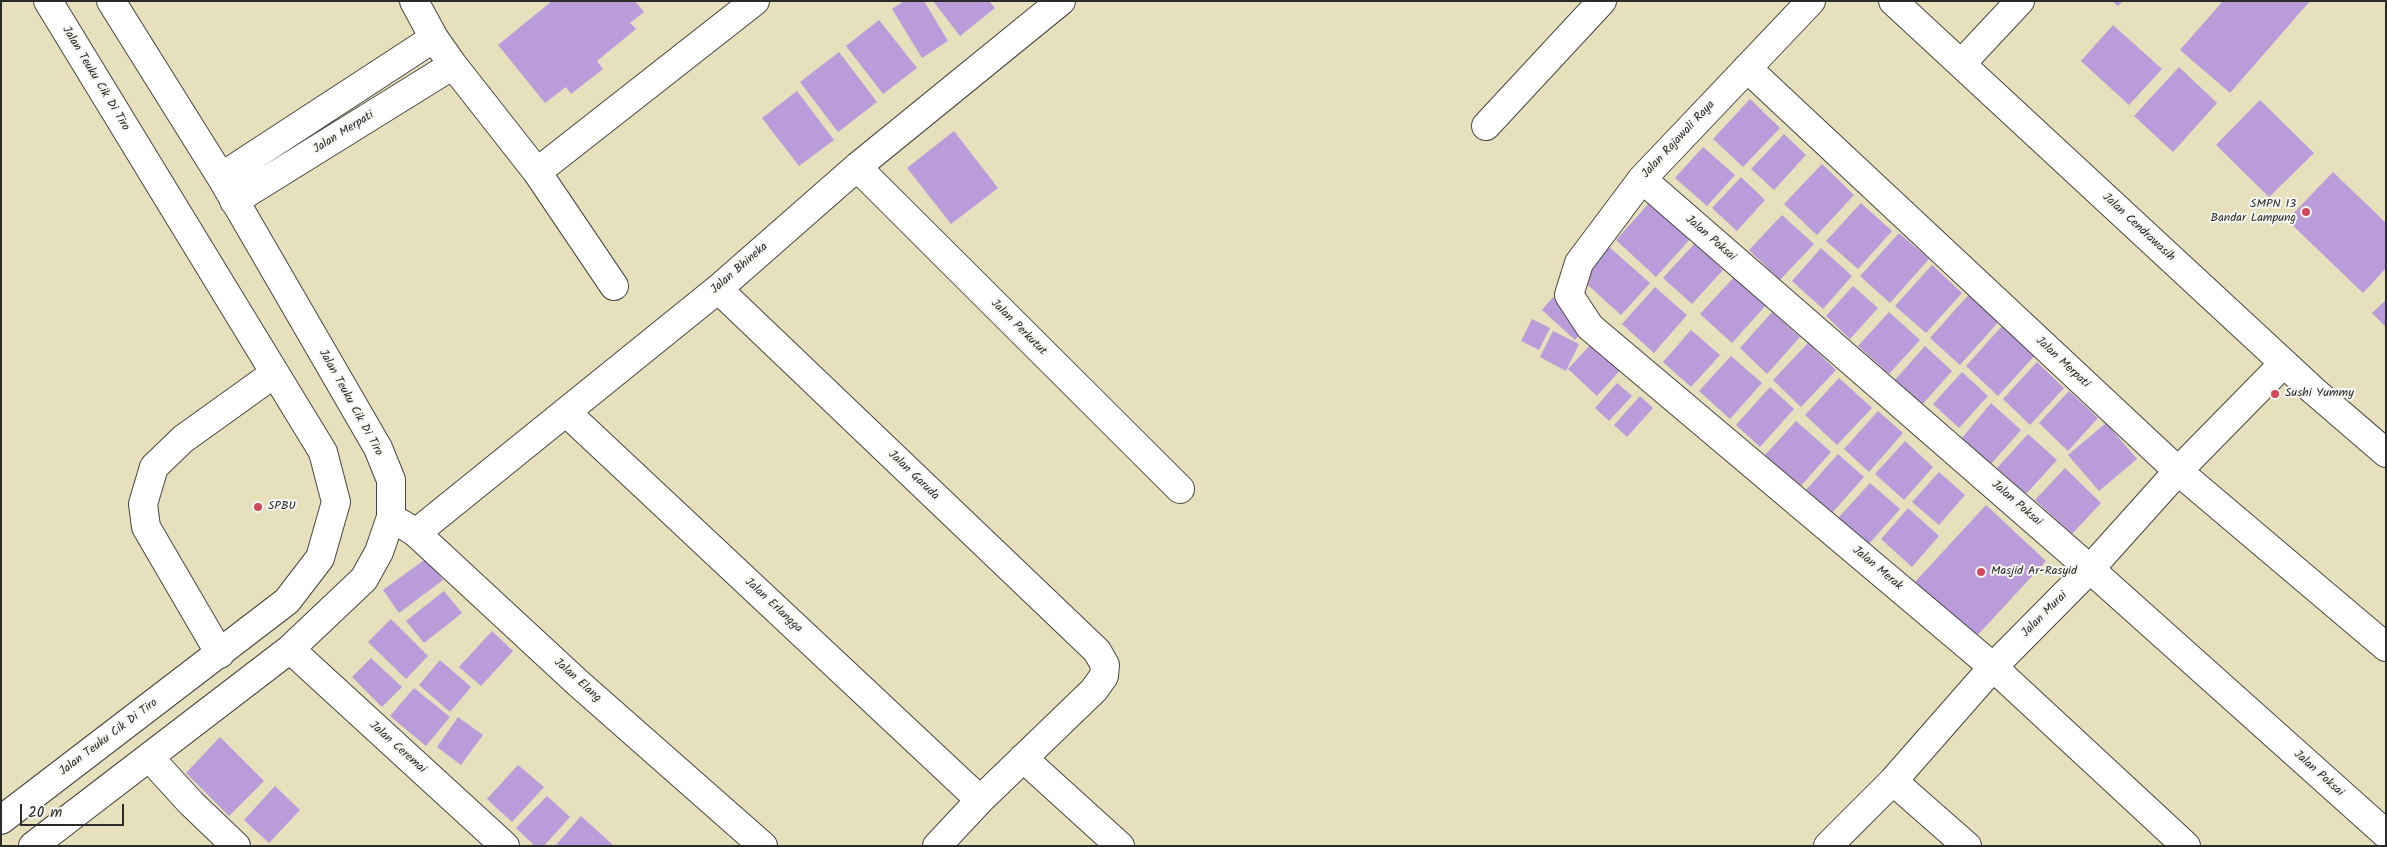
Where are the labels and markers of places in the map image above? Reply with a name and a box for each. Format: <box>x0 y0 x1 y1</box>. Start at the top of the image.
place label: SMPN 13 Bandar Lampung <box>2211 198 2296 226</box>
marker: SMPN 13 Bandar Lampung <box>2300 206 2312 218</box>
place label: Sushi Yummy <box>2285 387 2354 401</box>
marker: Sushi Yummy <box>2269 388 2281 400</box>
place label: SPBU <box>268 500 296 514</box>
marker: SPBU <box>252 501 264 513</box>
place label: Masjid Ar-Rasyid <box>1991 565 2077 579</box>
marker: Masjid Ar-Rasyid <box>1975 566 1987 578</box>

